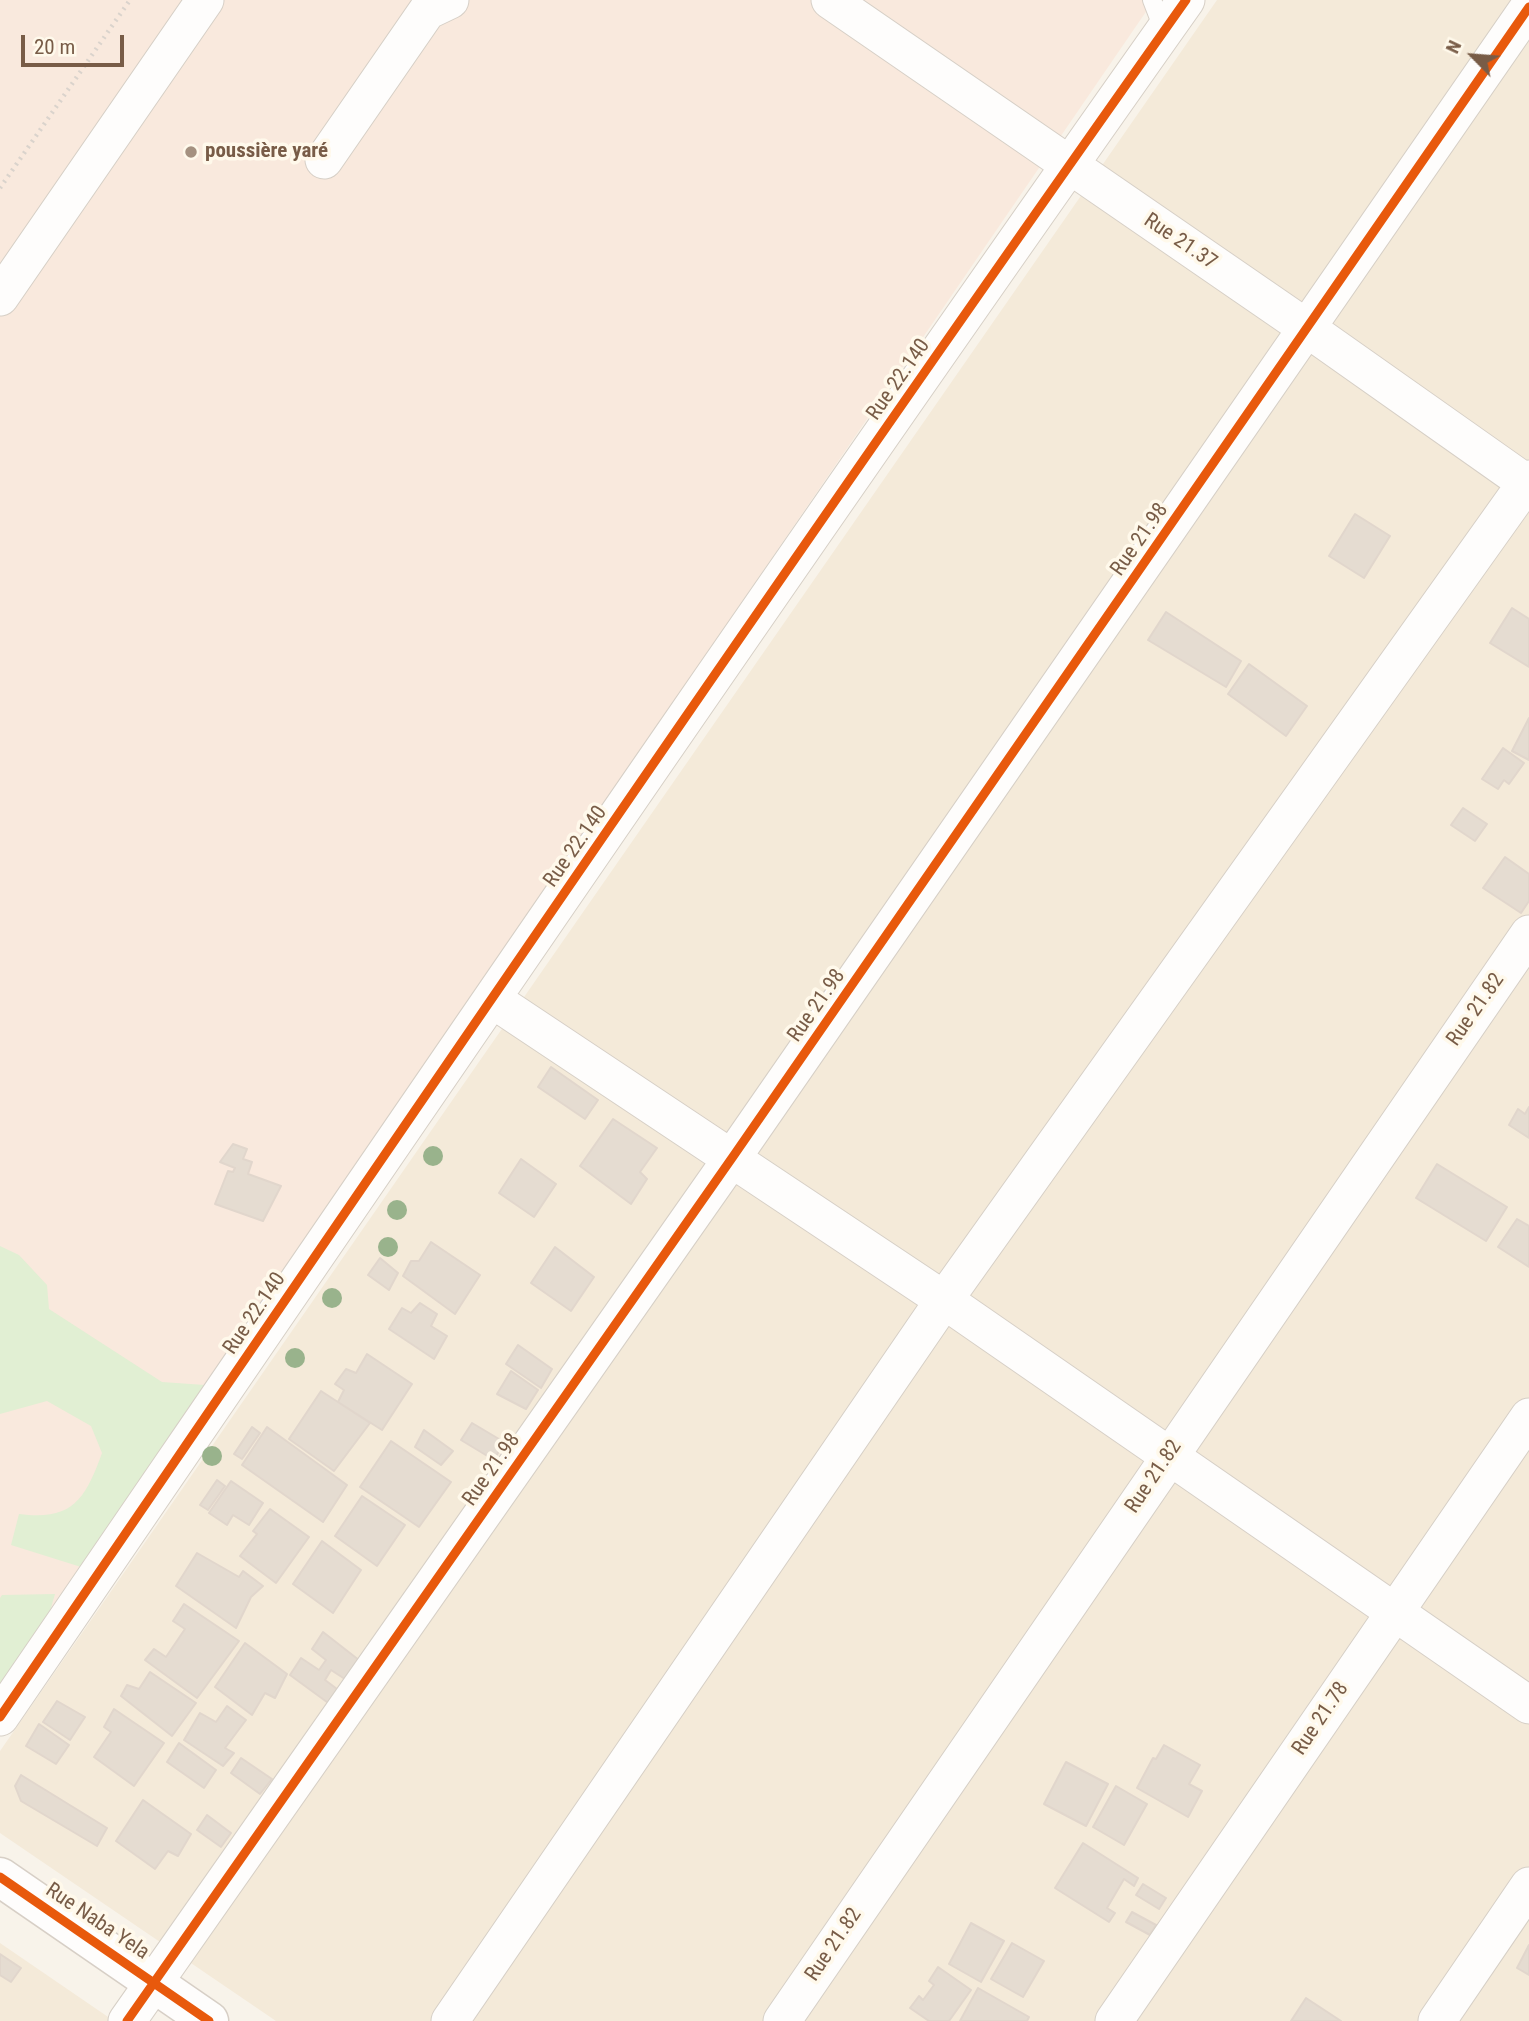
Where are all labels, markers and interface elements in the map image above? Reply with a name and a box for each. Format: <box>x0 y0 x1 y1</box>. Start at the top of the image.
scale bar <box>24 21 128 65</box>
north arrow <box>1438 21 1508 91</box>
text: 20 m <box>34 35 75 59</box>
text: N <box>1441 37 1466 57</box>
place label: poussière yaré <box>205 139 328 165</box>
marker: poussière yaré <box>183 144 199 160</box>
street label: Rue 21.37 <box>1139 208 1221 276</box>
street label: Rue 22.140 <box>862 335 936 425</box>
street label: Rue 21.98 <box>1106 499 1174 581</box>
street label: Rue 22.140 <box>539 802 613 892</box>
street label: Rue 21.98 <box>783 965 851 1047</box>
street label: Rue 21.82 <box>1442 969 1510 1051</box>
street label: Rue 22.140 <box>218 1268 292 1360</box>
street label: Rue 21.98 <box>458 1429 526 1511</box>
street label: Rue 21.82 <box>1120 1436 1188 1518</box>
street label: Rue 21.78 <box>1287 1678 1355 1760</box>
street label: Rue Naba Yela <box>40 1878 154 1966</box>
street label: Rue 21.82 <box>800 1904 868 1986</box>

